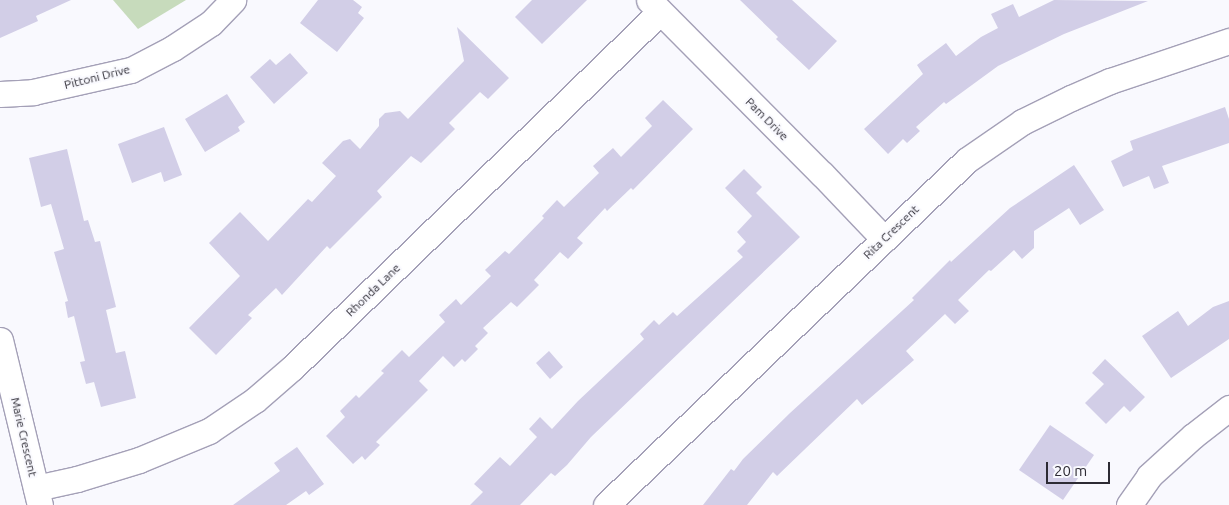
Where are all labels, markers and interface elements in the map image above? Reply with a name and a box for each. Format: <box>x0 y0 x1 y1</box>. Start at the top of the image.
street label: Pittoni Drive <box>63 62 131 92</box>
street label: Pam Drive <box>743 95 791 143</box>
street label: Rita Crescent <box>860 202 922 262</box>
street label: Rhonda Lane <box>343 261 403 319</box>
street label: Marie Crescent <box>8 396 40 478</box>
scale bar <box>1049 452 1113 484</box>
text: 20 m <box>1054 462 1087 479</box>

